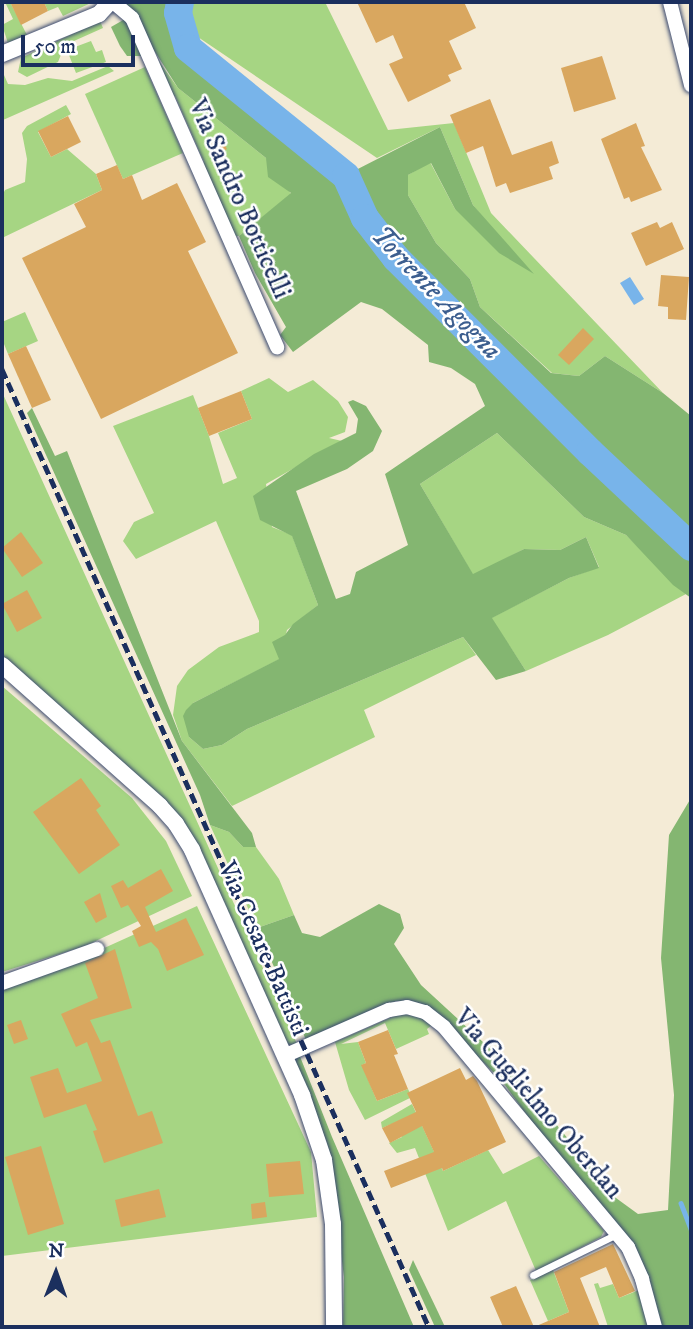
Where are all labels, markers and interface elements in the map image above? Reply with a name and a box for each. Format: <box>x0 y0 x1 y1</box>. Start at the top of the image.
scale bar <box>24 21 138 65</box>
text: 50 m <box>34 34 76 60</box>
street label: Via Sandro Botticelli <box>181 94 297 304</box>
water label: Torrente Agogna <box>364 219 508 367</box>
street label: Via Cesare Battisti <box>211 857 315 1041</box>
street label: Via Guglielmo Oberdan <box>447 1002 629 1206</box>
north arrow <box>21 1238 91 1308</box>
text: N <box>48 1240 64 1263</box>

